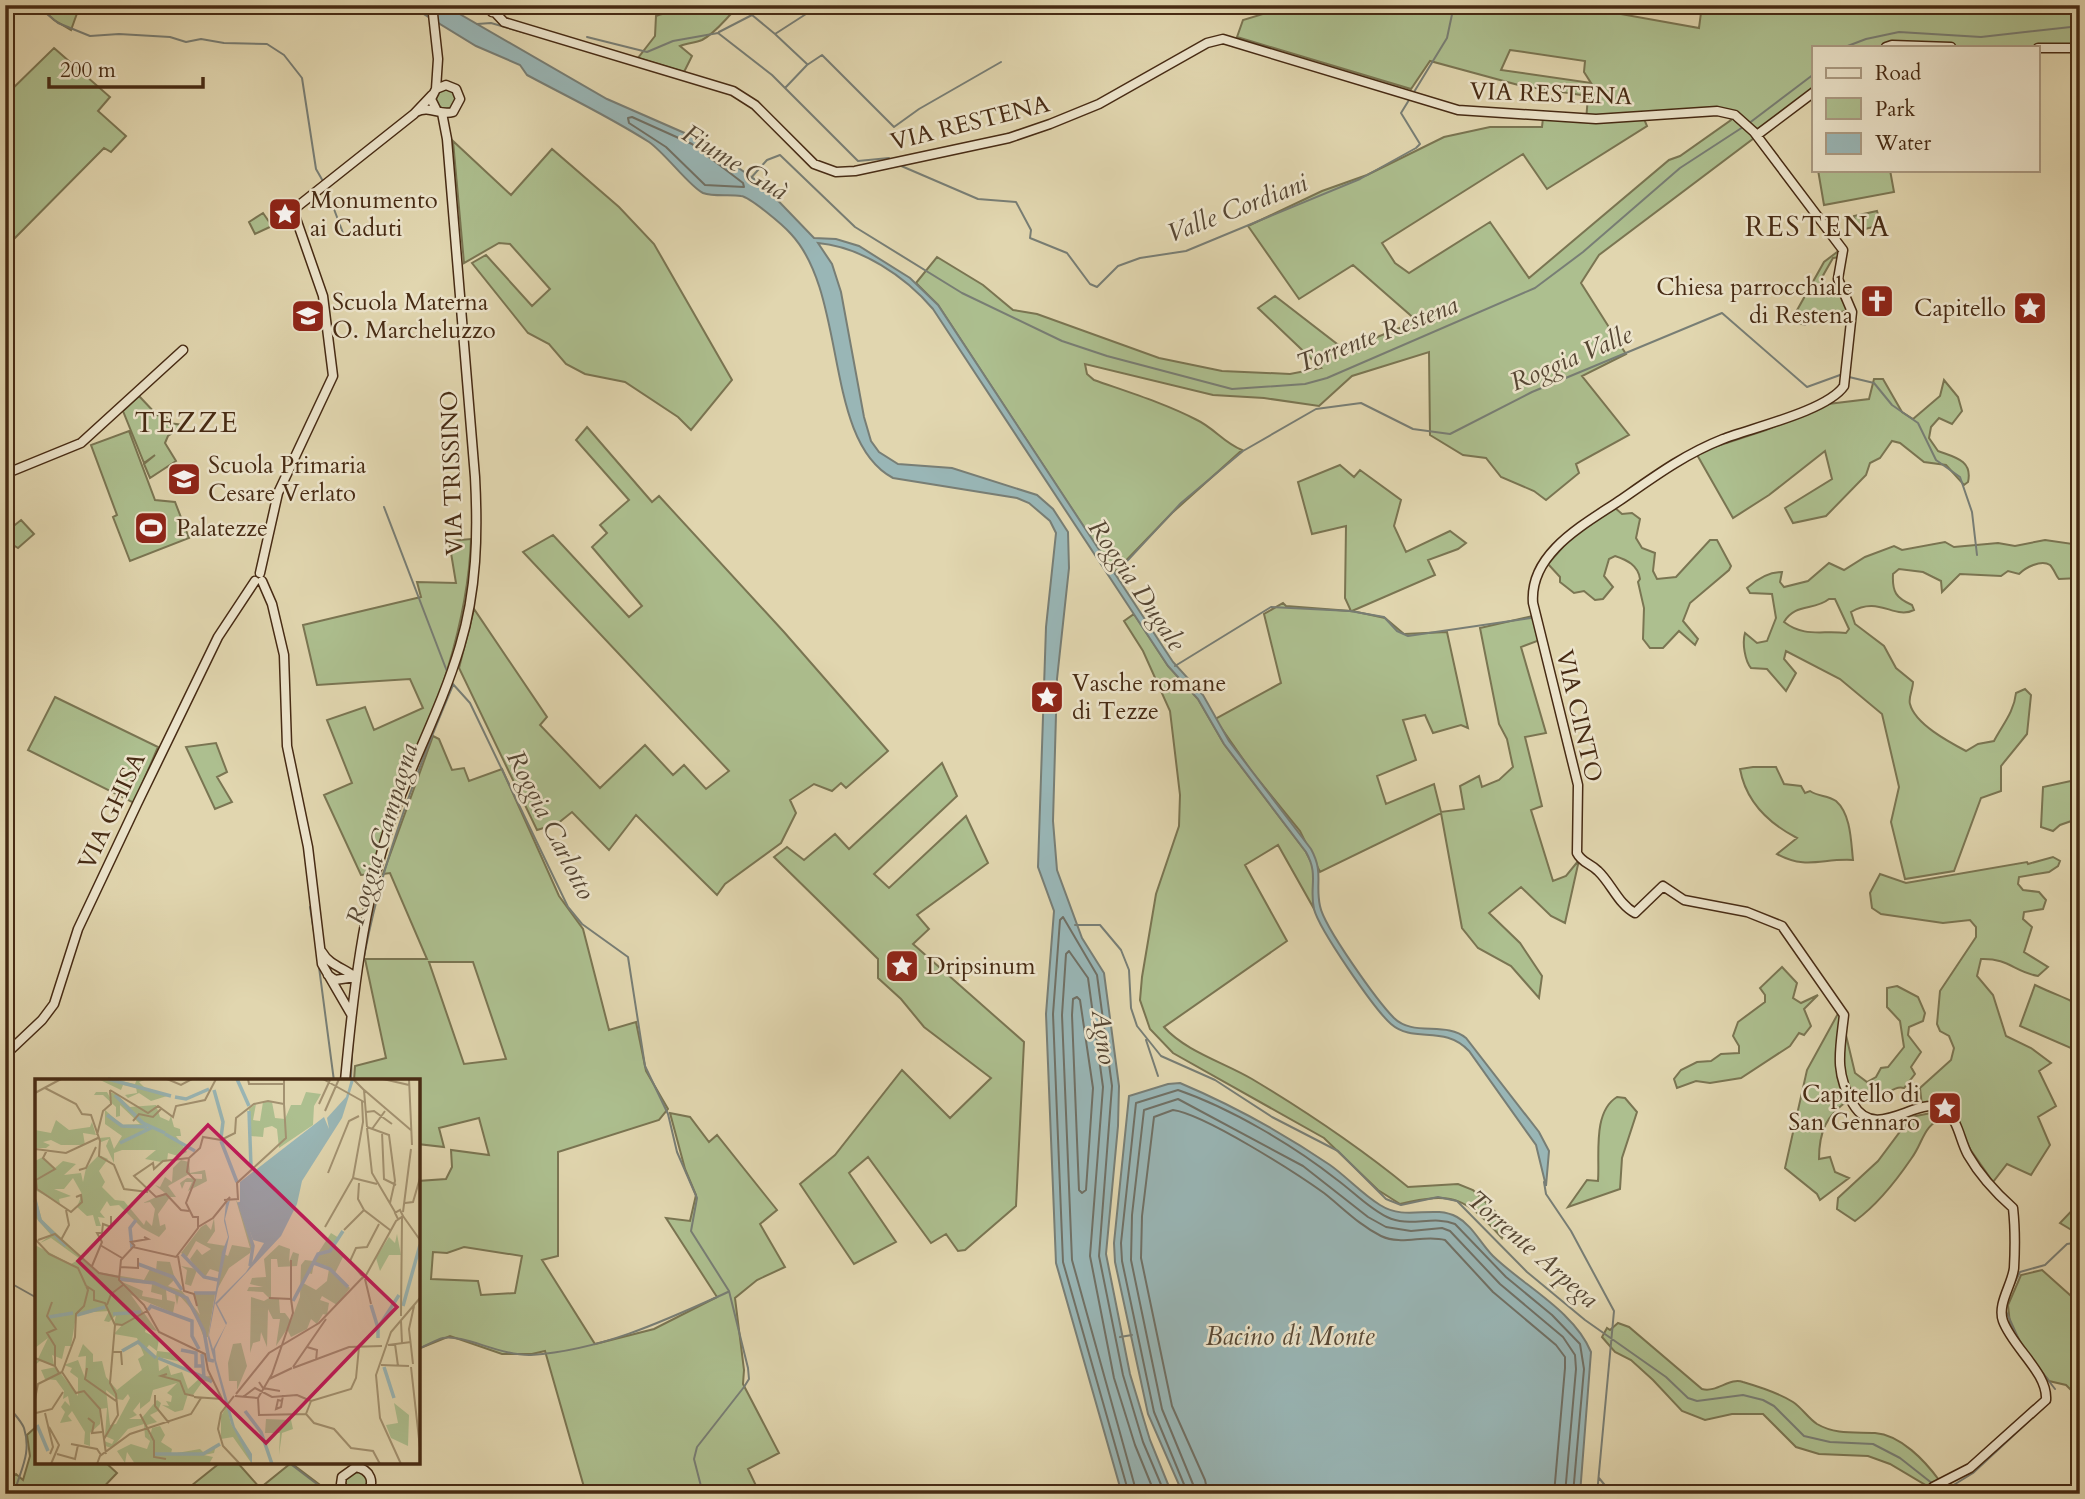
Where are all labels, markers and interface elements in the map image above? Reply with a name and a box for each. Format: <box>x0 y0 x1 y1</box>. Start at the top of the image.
scale bar <box>49 46 203 90</box>
legend <box>1812 46 2039 172</box>
text: 200 m <box>60 56 116 85</box>
text: Road <box>1875 59 1921 88</box>
street label: VIA RESTENA <box>1469 75 1634 113</box>
street label: VIA RESTENA <box>887 87 1054 159</box>
text: Park <box>1875 95 1916 124</box>
water label: Fiume Guà <box>676 116 795 208</box>
text: Water <box>1874 129 1931 158</box>
water label: Valle Cordiani <box>1162 165 1313 251</box>
place label: Monumento ai Caduti <box>310 184 438 245</box>
place icon: Monumento ai Caduti <box>266 195 304 233</box>
district label: RESTENA <box>1745 208 1891 246</box>
place label: Chiesa parrocchiale di Restena <box>1656 271 1854 332</box>
church icon: Chiesa parrocchiale di Restena <box>1858 282 1896 320</box>
place label: Scuola Materna O. Marcheluzzo <box>332 286 496 347</box>
water label: Torrente Restena <box>1291 287 1463 381</box>
place icon: Capitello <box>2011 289 2049 327</box>
place label: Capitello <box>1914 292 2006 325</box>
school or university icon: Scuola Materna O. Marcheluzzo <box>289 297 327 335</box>
water label: Roggia Valle <box>1505 316 1638 399</box>
street label: VIA TRISSINO <box>433 390 471 556</box>
district label: TEZZE <box>134 404 240 442</box>
place label: Scuola Primaria Cesare Verlato <box>208 449 367 510</box>
school or university icon: Scuola Primaria Cesare Verlato <box>165 460 203 498</box>
sports icon: Palatezze <box>132 509 170 547</box>
place label: Palatezze <box>176 512 268 545</box>
water label: Roggia Dugale <box>1080 512 1195 659</box>
street label: VIA CINTO <box>1548 647 1610 785</box>
place label: Vasche romane di Tezze <box>1072 667 1226 728</box>
place icon: Vasche romane di Tezze <box>1028 678 1066 716</box>
water label: Roggia Campagna <box>338 738 426 929</box>
water label: Roggia Carlotto <box>498 744 604 906</box>
street label: VIA GHISA <box>70 746 154 875</box>
place icon: Dripsinum <box>883 947 921 985</box>
place label: Dripsinum <box>926 950 1036 983</box>
water label: Agno <box>1083 1006 1125 1067</box>
place label: Capitello di San Gennaro <box>1788 1078 1920 1139</box>
inset map <box>35 1079 420 1464</box>
place icon: Capitello di San Gennaro <box>1926 1089 1964 1127</box>
water label: Torrente Arpega <box>1460 1182 1606 1316</box>
water label: Bacino di Monte <box>1206 1319 1375 1354</box>

